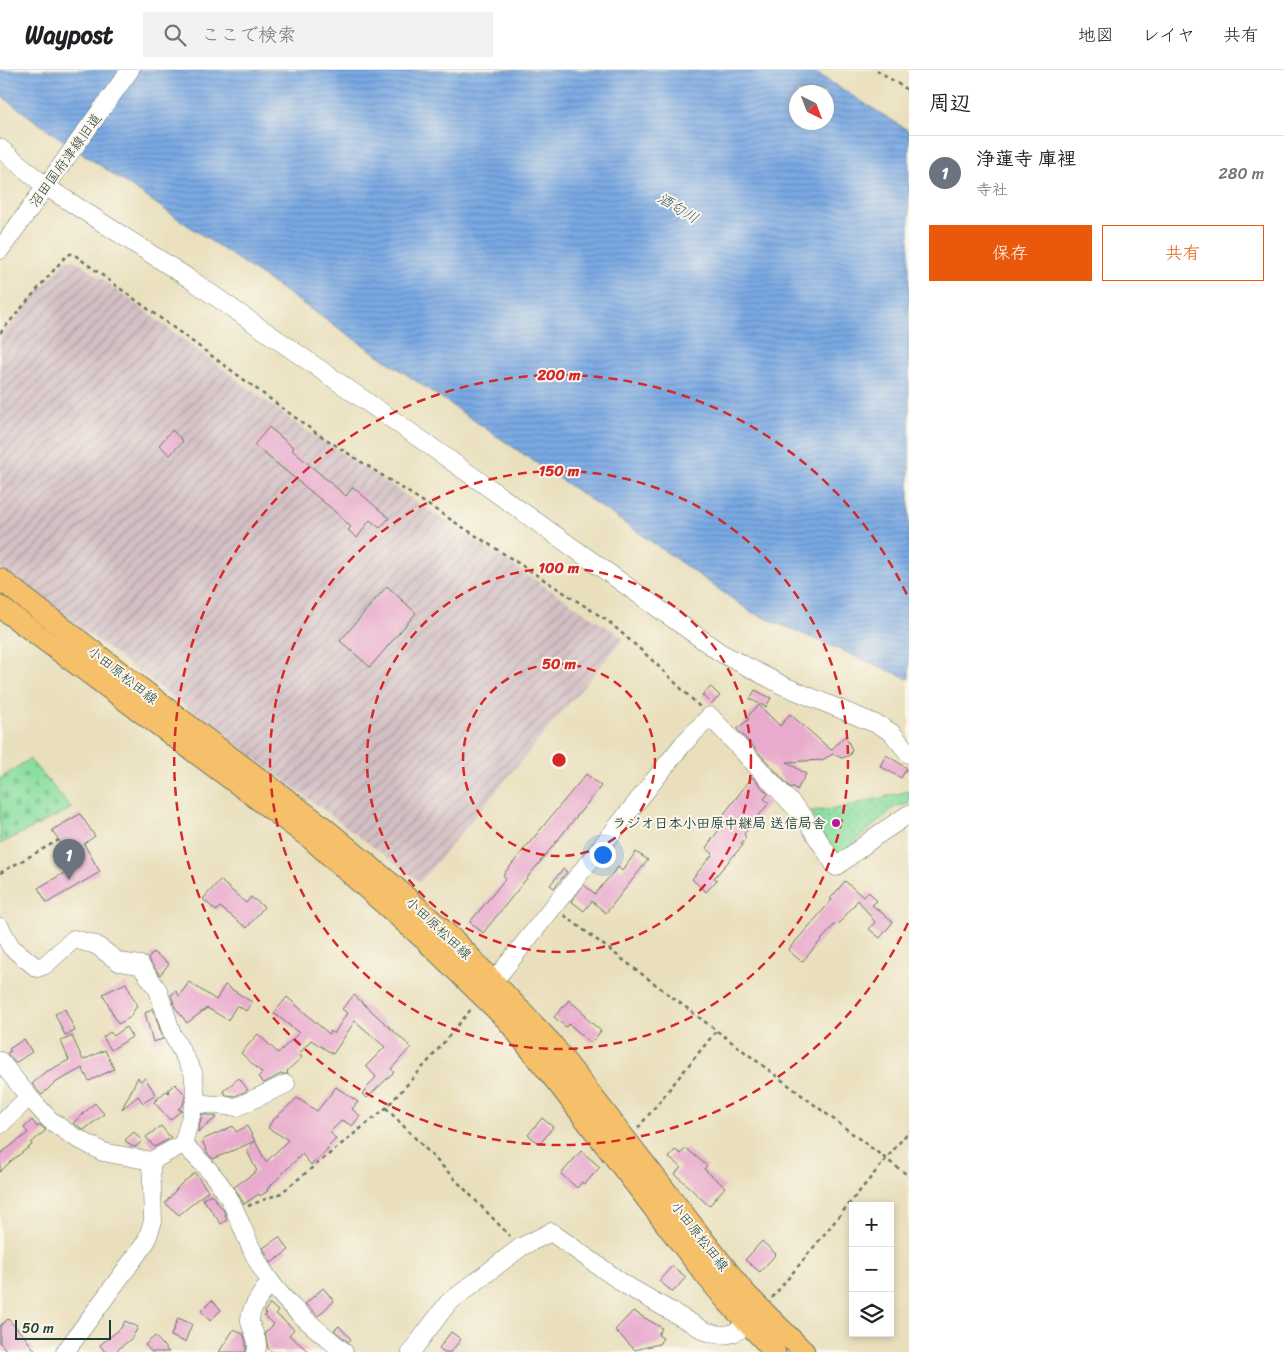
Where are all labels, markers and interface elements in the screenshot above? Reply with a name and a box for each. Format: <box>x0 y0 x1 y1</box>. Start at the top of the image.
search box <box>143 12 493 57</box>
text: Waypost <box>25 14 113 56</box>
text: ここで検索 <box>201 18 296 51</box>
text: 地図 <box>1078 19 1114 51</box>
text: レイヤ <box>1142 19 1195 51</box>
text: 共有 <box>1223 19 1259 51</box>
icon: search <box>161 21 189 49</box>
text: 周辺 <box>929 84 971 122</box>
north arrow <box>789 85 834 130</box>
street label: 沼田国府津線旧道 <box>22 108 108 213</box>
text: 浄蓮寺 庫裡 <box>976 142 1076 175</box>
text: 1 <box>942 159 948 188</box>
text: 280 m <box>1219 159 1264 188</box>
text: 寺社 <box>976 175 1008 204</box>
water label: 酒匂川 <box>652 185 704 231</box>
button: 保存 <box>929 225 1092 281</box>
button: 共有 <box>1102 225 1264 281</box>
text: 200 m <box>536 362 581 388</box>
text: 150 m <box>539 458 580 484</box>
text: 100 m <box>539 555 580 581</box>
street label: 小田原松田線 <box>82 640 163 711</box>
text: 50 m <box>542 651 577 677</box>
centre of rings <box>550 751 568 769</box>
place label: ラジオ日本小田原中継局 送信局舎 <box>612 811 826 836</box>
marker: ラジオ日本小田原中継局 送信局舎 <box>830 817 842 829</box>
pin: 1 <box>53 839 85 880</box>
your location <box>590 842 616 868</box>
street label: 小田原松田線 <box>399 891 478 966</box>
street label: 小田原松田線 <box>664 1196 735 1277</box>
map controls <box>849 1202 894 1337</box>
button: + <box>849 1202 894 1247</box>
button: − <box>849 1247 894 1292</box>
button: layers <box>849 1292 894 1337</box>
text: 50 m <box>22 1316 54 1341</box>
scale bar <box>15 1317 111 1340</box>

